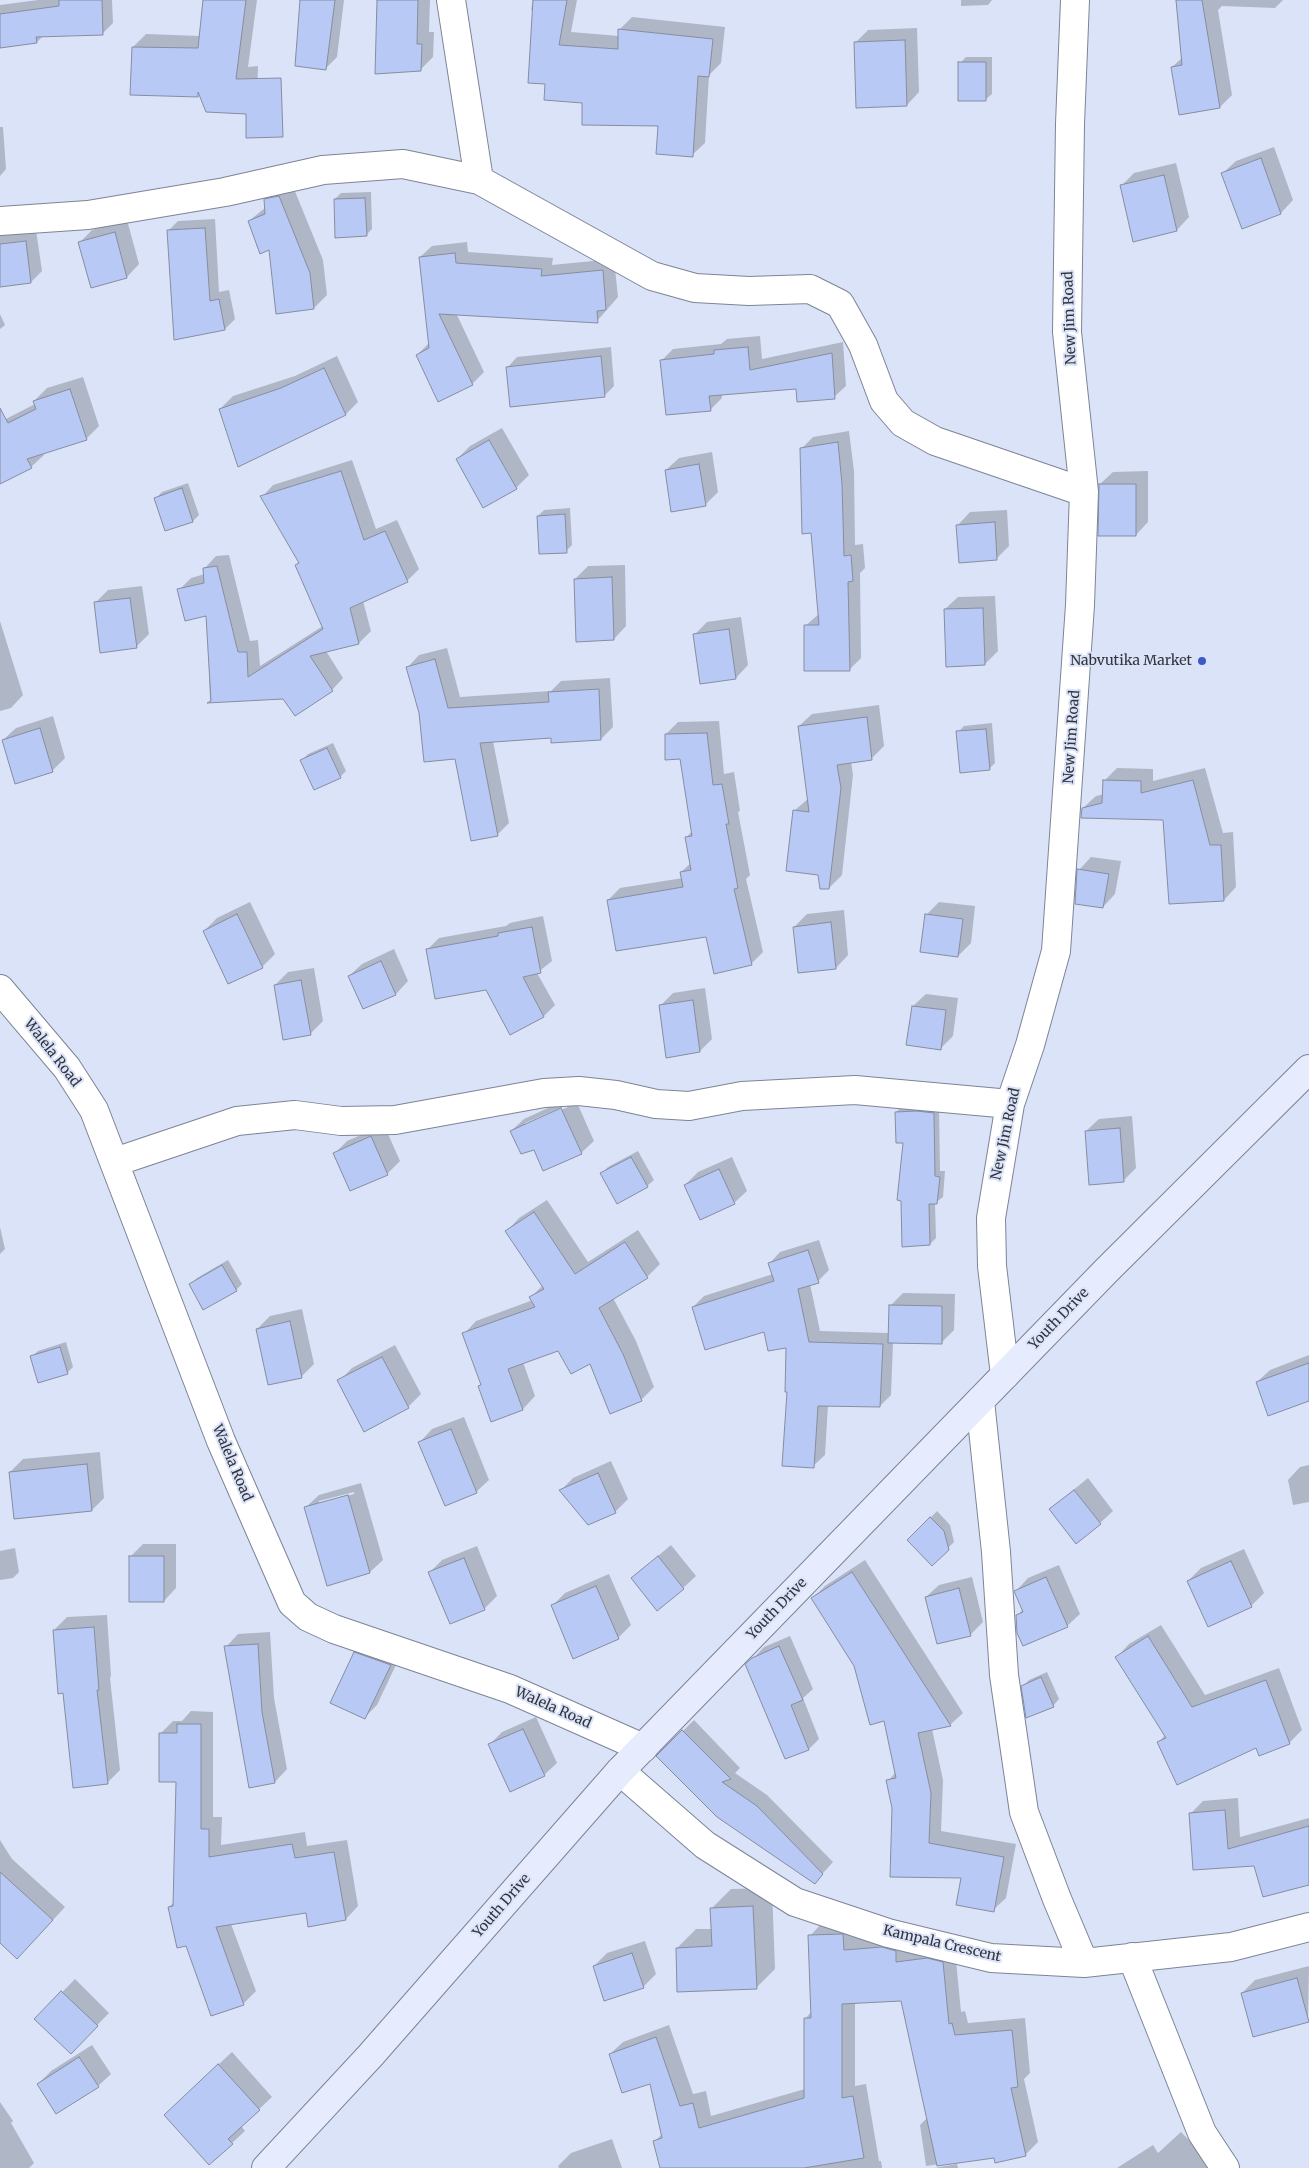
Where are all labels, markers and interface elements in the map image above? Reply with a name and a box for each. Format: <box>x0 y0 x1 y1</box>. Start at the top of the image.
street label: New Jim Road <box>1060 271 1080 365</box>
place label: Nabvutika Market <box>1070 653 1192 669</box>
marker: Nabvutika Market <box>1196 655 1208 667</box>
street label: New Jim Road <box>1060 690 1084 784</box>
street label: Walela Road <box>20 1016 84 1090</box>
street label: New Jim Road <box>988 1086 1024 1182</box>
street label: Youth Drive <box>1026 1285 1092 1353</box>
street label: Walela Road <box>208 1422 256 1504</box>
street label: Youth Drive <box>744 1575 810 1643</box>
street label: Walela Road <box>512 1684 594 1732</box>
street label: Youth Drive <box>470 1871 534 1941</box>
street label: Kampala Crescent <box>881 1922 1003 1966</box>

